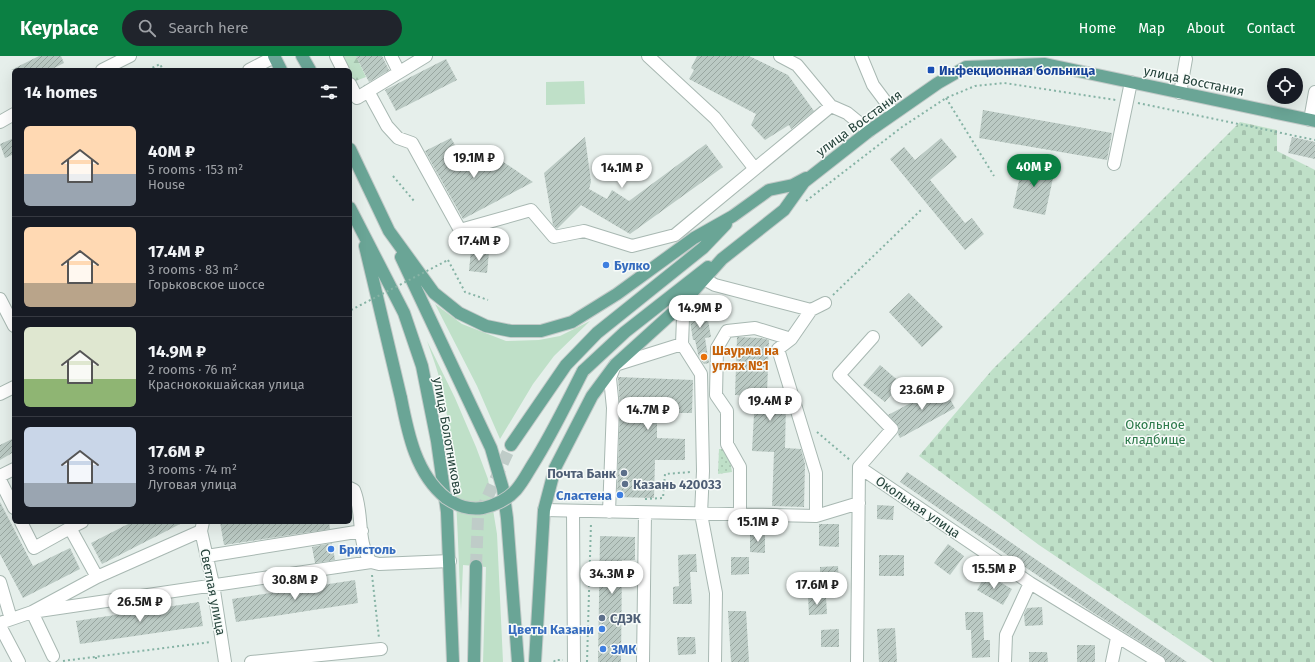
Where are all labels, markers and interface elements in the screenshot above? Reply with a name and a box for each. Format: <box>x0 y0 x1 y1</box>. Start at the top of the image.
search box <box>122 10 402 46</box>
text: Keyplace <box>20 17 98 40</box>
icon: search <box>136 17 158 39</box>
text: Search here <box>168 19 249 37</box>
text: Home <box>1079 20 1116 37</box>
text: Map <box>1138 20 1165 37</box>
text: About <box>1187 20 1225 37</box>
text: Contact <box>1247 20 1295 37</box>
place label: Инфекционная больница <box>939 63 1095 78</box>
street label: улица Восстания <box>1142 63 1246 99</box>
marker: Инфекционная больница <box>926 65 936 75</box>
map controls <box>1267 68 1303 104</box>
button: locate <box>1267 68 1303 104</box>
icon: filters <box>318 81 340 103</box>
text: 14 homes <box>24 82 97 103</box>
street label: улица Восстания <box>813 87 905 159</box>
text: 40M ₽ <box>148 141 195 162</box>
icon: home <box>56 142 104 190</box>
pin: 19.1M ₽ <box>437 145 511 179</box>
text: 19.1M ₽ <box>453 150 495 165</box>
pin: 40M ₽ <box>1006 154 1062 188</box>
pin: 14.1M ₽ <box>585 155 659 189</box>
text: 40M ₽ <box>1016 159 1052 174</box>
text: 14.1M ₽ <box>601 160 643 175</box>
text: 5 rooms · 153 m² <box>148 162 243 177</box>
text: House <box>148 177 185 192</box>
pin: 17.4M ₽ <box>442 228 516 262</box>
text: 17.4M ₽ <box>457 233 501 248</box>
text: 17.4M ₽ <box>148 241 205 262</box>
icon: home <box>56 243 104 291</box>
place label: Булко <box>614 258 651 273</box>
marker: Булко <box>601 260 611 270</box>
text: 3 rooms · 83 m² <box>148 262 238 277</box>
text: Горьковское шоссе <box>148 277 265 292</box>
pin: 14.9M ₽ <box>663 295 737 329</box>
text: 14.9M ₽ <box>678 300 722 315</box>
text: 14.9M ₽ <box>148 341 206 362</box>
icon: home <box>56 343 104 391</box>
place label: Шаурма на углях №1 <box>711 343 779 373</box>
marker: Шаурма на углях №1 <box>699 352 709 362</box>
text: 2 rooms · 76 m² <box>148 362 237 377</box>
street label: улица Болотникова <box>430 376 466 496</box>
text: Краснококшайская улица <box>148 377 305 392</box>
pin: 23.6M ₽ <box>885 377 959 411</box>
text: 23.6M ₽ <box>900 382 944 397</box>
pin: 19.4M ₽ <box>733 388 807 422</box>
text: 19.4M ₽ <box>748 393 792 408</box>
pin: 14.7M ₽ <box>611 397 685 431</box>
text: 14.7M ₽ <box>626 402 670 417</box>
park label: Окольное кладбище <box>1124 417 1186 447</box>
text: 17.6M ₽ <box>148 441 205 462</box>
icon: home <box>56 443 104 491</box>
text: 3 rooms · 74 m² <box>148 462 237 477</box>
place label: Почта Банк <box>547 466 617 481</box>
marker: Почта Банк <box>619 468 629 478</box>
street label: Окольная улица <box>873 473 963 541</box>
text: Луговая улица <box>148 477 237 492</box>
place label: Казань 420033 <box>633 477 722 492</box>
marker: Казань 420033 <box>620 479 630 489</box>
place label: Сластена <box>556 488 612 503</box>
marker: Сластена <box>615 490 625 500</box>
pin: 15.1M ₽ <box>721 509 795 543</box>
text: 15.1M ₽ <box>737 514 779 529</box>
place label: Бристоль <box>339 542 396 557</box>
marker: Бристоль <box>326 544 336 554</box>
street label: Светлая улица <box>197 548 229 636</box>
pin: 15.5M ₽ <box>957 556 1031 590</box>
pin: 34.3M ₽ <box>575 561 649 595</box>
text: 15.5M ₽ <box>972 561 1016 576</box>
text: 34.3M ₽ <box>589 566 635 581</box>
pin: 30.8M ₽ <box>258 567 332 601</box>
text: 30.8M ₽ <box>272 572 318 587</box>
pin: 17.6M ₽ <box>780 572 854 606</box>
text: 17.6M ₽ <box>795 577 839 592</box>
pin: 26.5M ₽ <box>103 589 177 623</box>
text: 26.5M ₽ <box>117 594 163 609</box>
place label: СДЭК <box>610 611 642 626</box>
marker: СДЭК <box>597 613 607 623</box>
place label: Цветы Казани <box>508 622 594 637</box>
marker: Цветы Казани <box>597 624 607 634</box>
place label: ЗМК <box>610 642 637 657</box>
marker: ЗМК <box>598 644 608 654</box>

